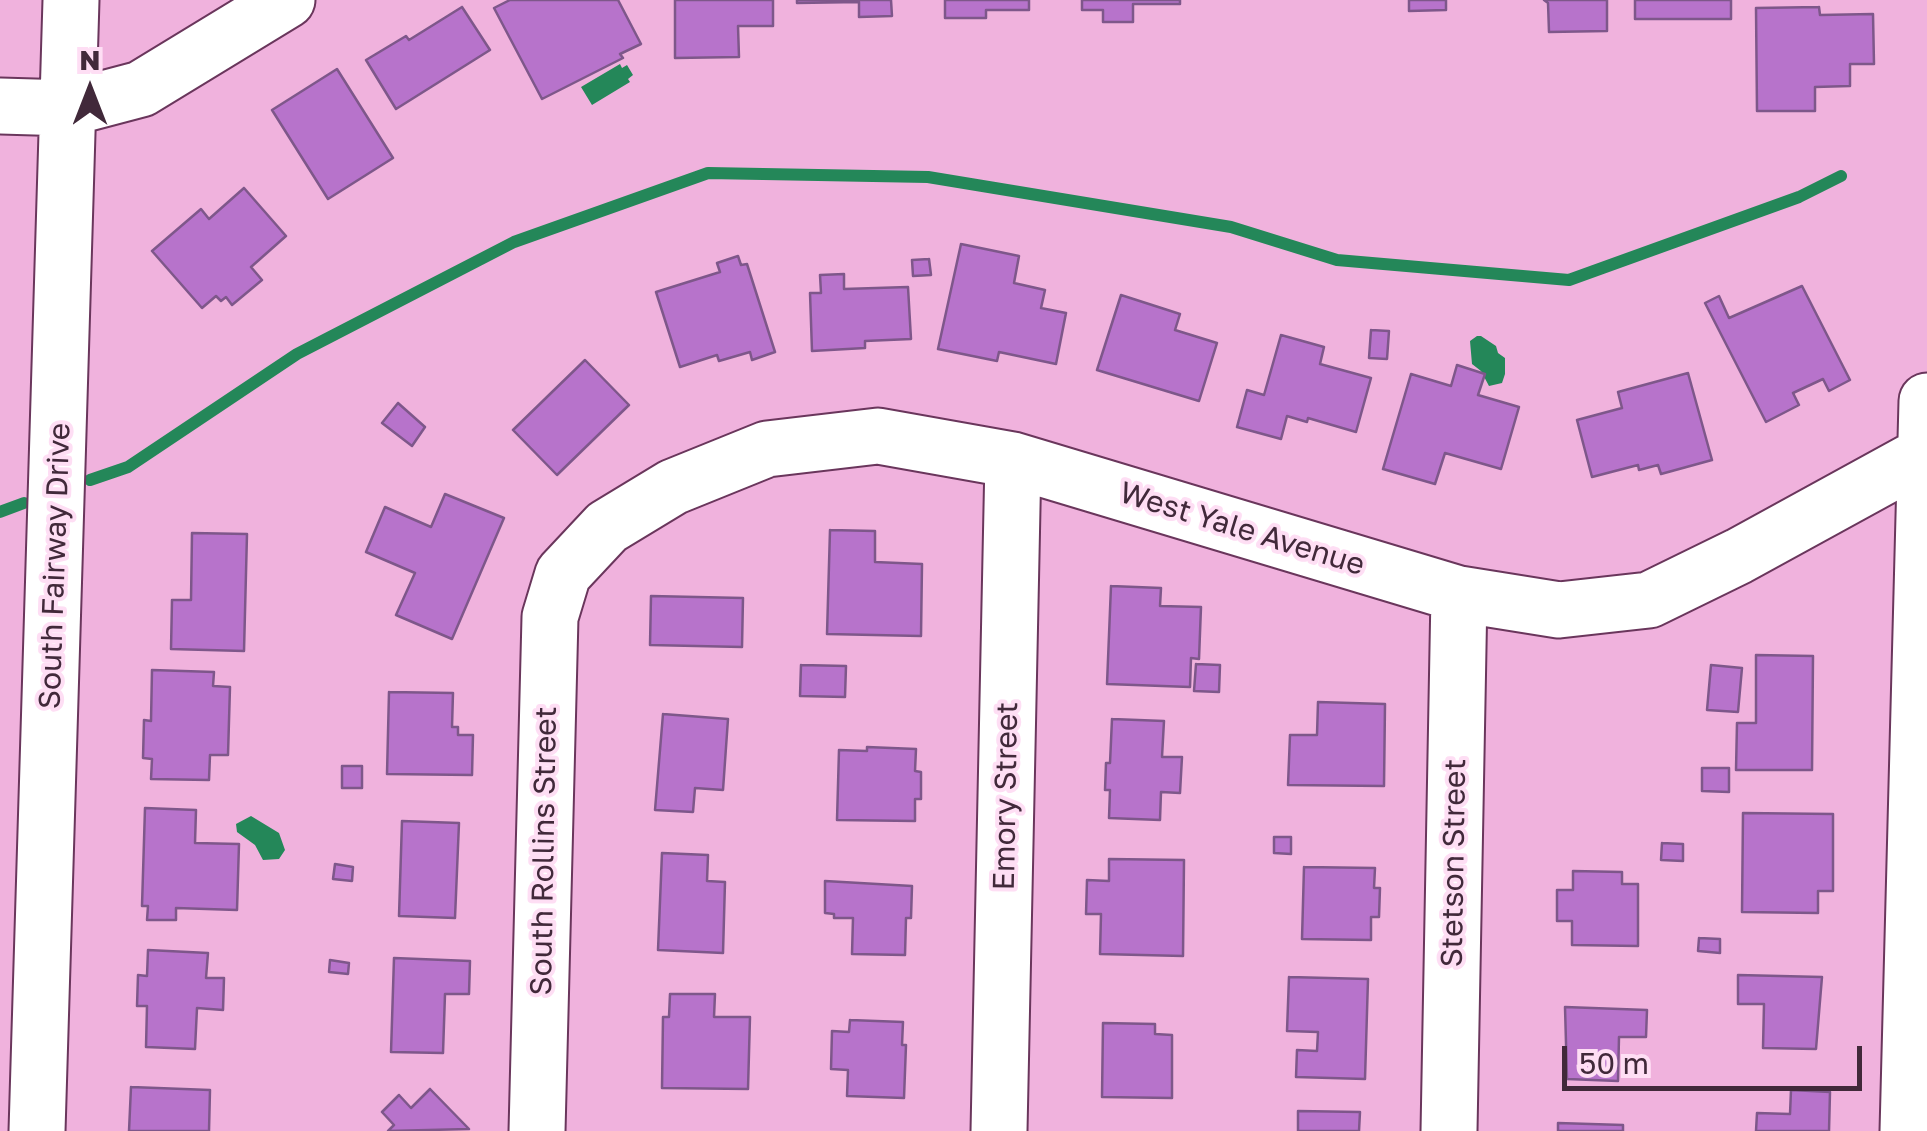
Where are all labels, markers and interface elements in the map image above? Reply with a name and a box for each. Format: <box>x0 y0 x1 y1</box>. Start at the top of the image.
north arrow <box>40 40 140 140</box>
text: N <box>79 43 101 76</box>
street label: South Fairway Drive <box>32 422 78 710</box>
street label: West Yale Avenue <box>1115 475 1369 583</box>
street label: Emory Street <box>986 701 1026 891</box>
street label: South Rollins Street <box>523 706 565 996</box>
street label: Stetson Street <box>1434 758 1474 968</box>
scale bar <box>1567 1026 1867 1088</box>
text: 50 m <box>1579 1045 1649 1081</box>

